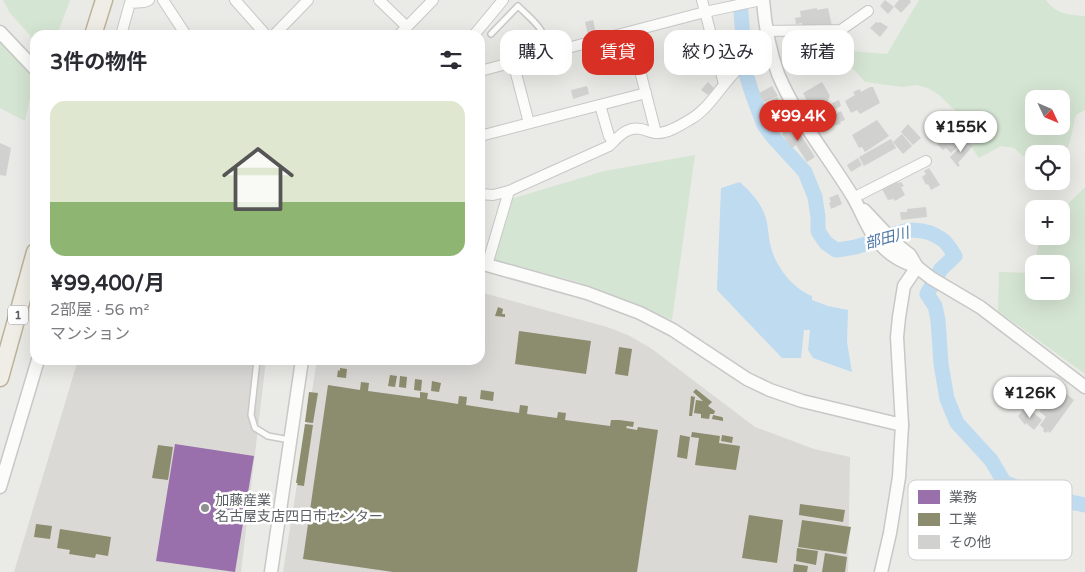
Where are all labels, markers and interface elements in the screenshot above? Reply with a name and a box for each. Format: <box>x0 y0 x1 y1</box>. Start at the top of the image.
chip: 購入 <box>500 30 572 75</box>
chip: 賃貸 <box>582 30 654 75</box>
chip: 絞り込み <box>664 30 772 75</box>
chip: 新着 <box>782 30 854 75</box>
icon: filters <box>437 46 465 74</box>
text: 3件の物件 <box>50 50 147 75</box>
north arrow <box>1025 90 1070 135</box>
map controls <box>1025 90 1070 300</box>
pin: ¥99.4K <box>757 100 839 142</box>
text: ¥99.4K <box>770 106 826 126</box>
pin: ¥155K <box>926 110 996 153</box>
text: ¥155K <box>935 117 987 137</box>
icon: home <box>213 134 303 224</box>
button: locate <box>1025 145 1070 190</box>
button: + <box>1025 200 1070 245</box>
water label: 部田川 <box>863 223 913 253</box>
button: − <box>1025 255 1070 300</box>
text: ¥99,400/月 <box>50 271 165 296</box>
text: 2部屋 · 56 m² <box>50 300 149 320</box>
road number: 1 <box>8 306 28 324</box>
text: マンション <box>50 324 130 344</box>
pin: ¥126K <box>995 376 1065 419</box>
text: ¥126K <box>1004 383 1056 403</box>
legend <box>908 480 1072 560</box>
text: 業務 <box>949 489 977 506</box>
place label: 加藤産業 名古屋支店四日市センター <box>215 492 383 525</box>
marker: 加藤産業 名古屋支店四日市センター <box>199 502 211 514</box>
text: 工業 <box>949 511 977 528</box>
text: その他 <box>949 534 991 551</box>

